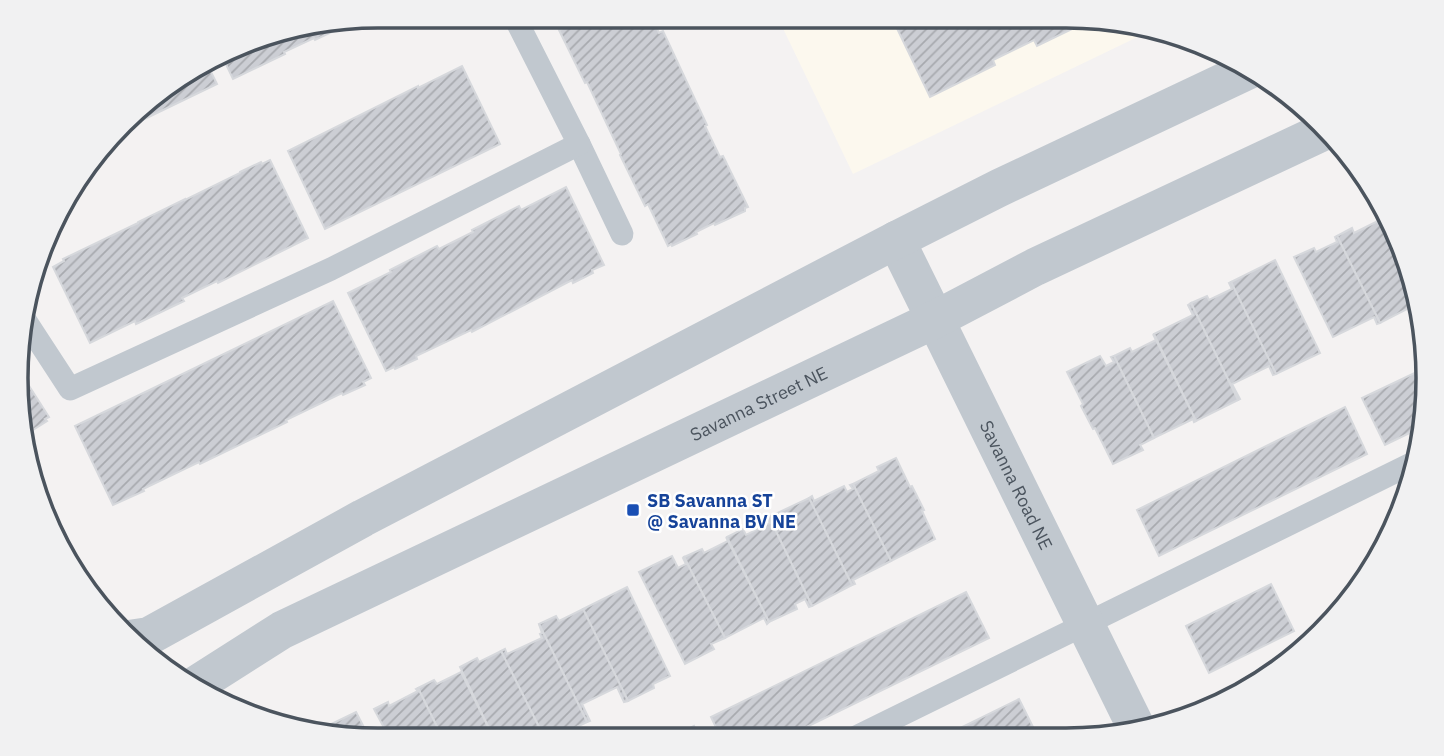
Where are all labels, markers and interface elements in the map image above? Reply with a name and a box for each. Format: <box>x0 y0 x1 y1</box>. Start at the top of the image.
street label: Savanna Street NE <box>686 361 831 446</box>
street label: Savanna Road NE <box>975 416 1058 553</box>
place label: SB Savanna ST @ Savanna BV NE <box>647 489 796 533</box>
marker: SB Savanna ST @ Savanna BV NE <box>625 502 641 518</box>

